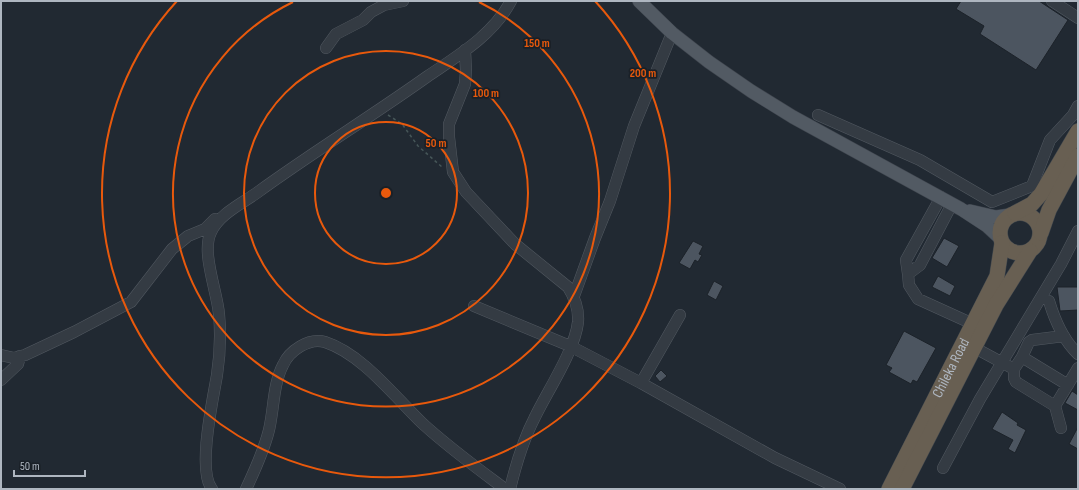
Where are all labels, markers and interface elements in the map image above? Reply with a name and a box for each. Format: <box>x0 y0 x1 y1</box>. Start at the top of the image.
text: 150 m <box>524 36 550 51</box>
text: 200 m <box>630 66 656 81</box>
text: 100 m <box>473 86 499 101</box>
text: 50 m <box>426 136 446 151</box>
centre of rings <box>379 186 393 200</box>
street label: Chileka Road <box>928 335 974 401</box>
scale bar <box>14 452 85 478</box>
text: 50 m <box>20 459 40 474</box>

